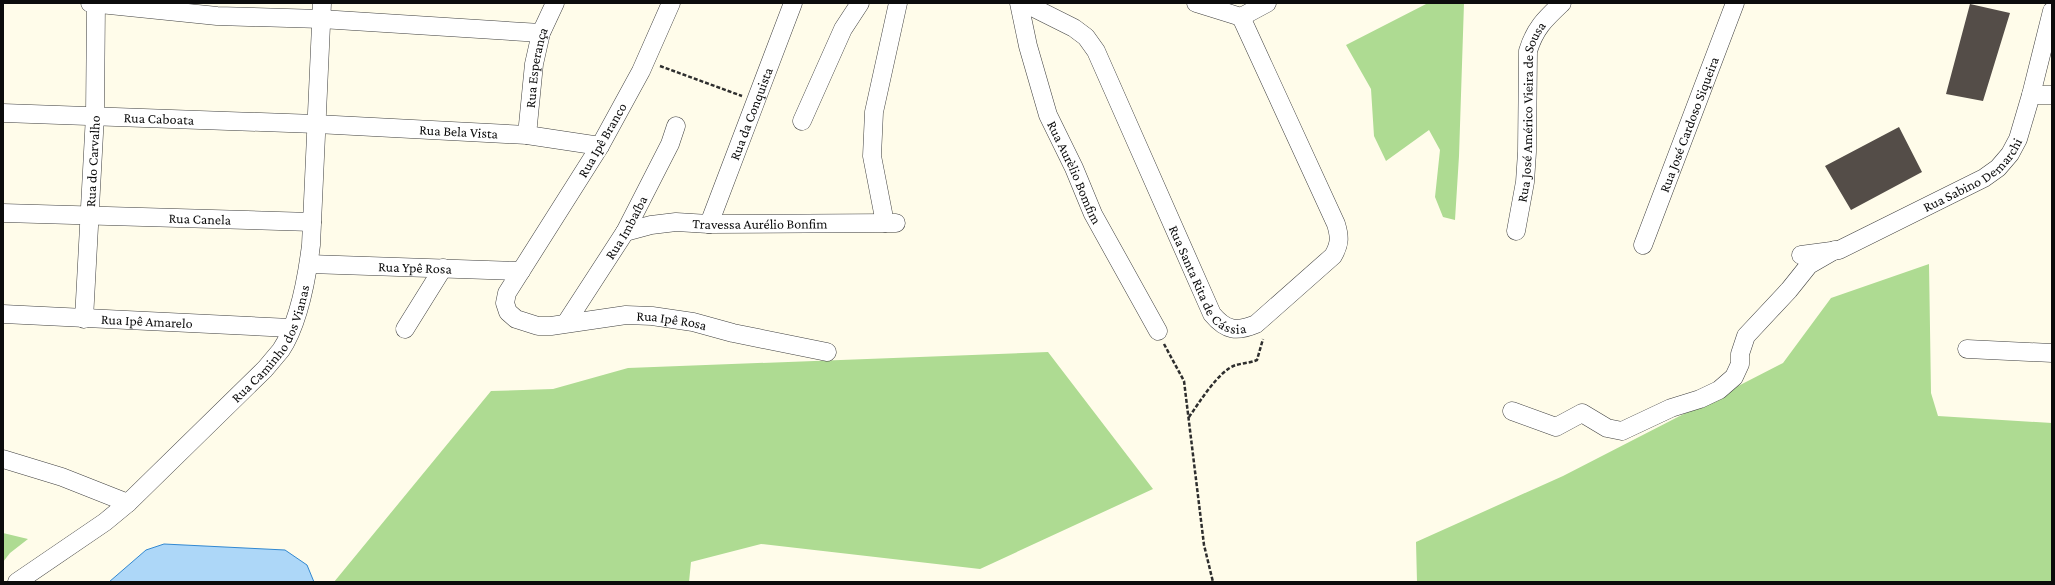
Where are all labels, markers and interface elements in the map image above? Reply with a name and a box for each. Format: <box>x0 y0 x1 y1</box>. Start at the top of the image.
street label: Rua José Américo Vieira de Sousa <box>1513 18 1549 203</box>
street label: Rua Esperança <box>522 24 551 109</box>
street label: Rua José Cardoso Siqueira <box>1656 54 1722 195</box>
street label: Rua da Conquista <box>726 64 776 162</box>
street label: Rua Ipê Branco <box>574 100 630 180</box>
street label: Rua Caboata <box>123 109 195 128</box>
street label: Rua do Carvalho <box>82 115 103 207</box>
street label: Rua Aurèlio Bomfim <box>1044 118 1105 227</box>
street label: Rua Bela Vista <box>419 121 499 142</box>
street label: Rua Sabino Demarchi <box>1920 135 2025 215</box>
street label: Rua Imbaíba <box>602 192 651 262</box>
street label: Rua Canela <box>168 210 232 228</box>
street label: Travessa Aurélio Bonfim <box>692 215 828 232</box>
street label: Rua Santa Rita de Cássia <box>1166 223 1248 337</box>
street label: Rua Ypê Rosa <box>378 258 453 277</box>
street label: Rua Caminho dos Vianas <box>228 283 312 406</box>
street label: Rua Ipê Rosa <box>636 307 709 334</box>
street label: Rua Ipê Amarelo <box>101 311 193 331</box>

